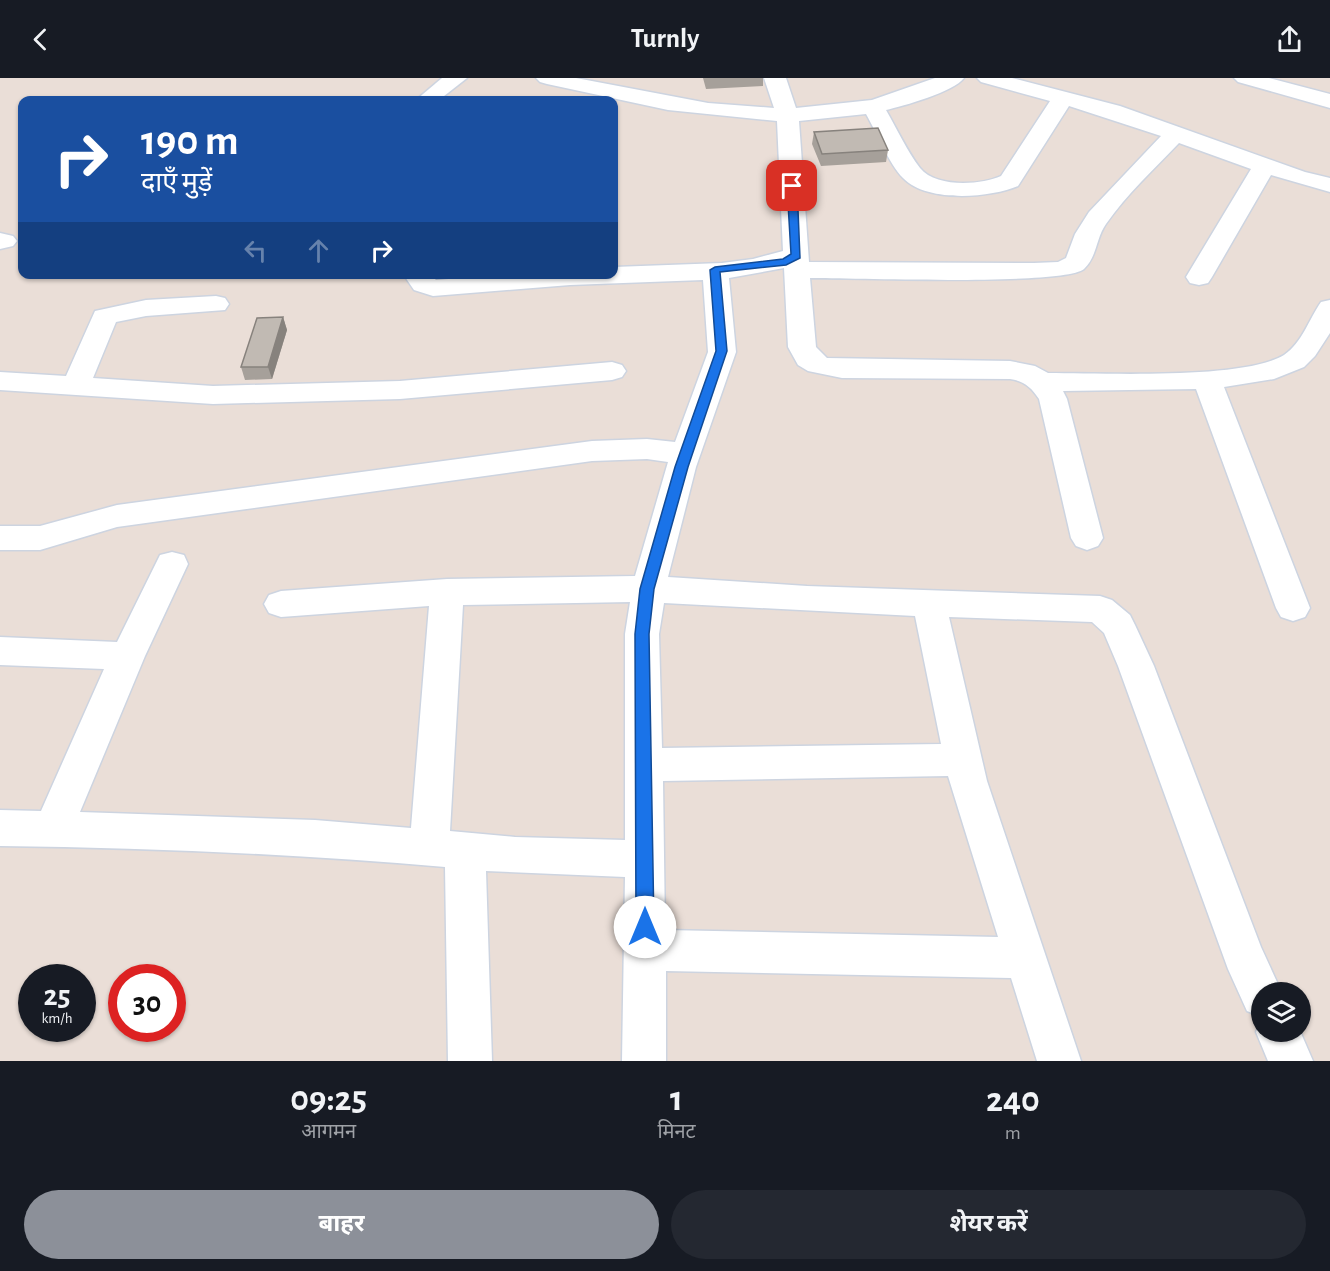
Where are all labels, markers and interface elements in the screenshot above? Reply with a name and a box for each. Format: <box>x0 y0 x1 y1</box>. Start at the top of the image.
icon: back <box>24 23 57 56</box>
icon: share <box>1273 23 1306 56</box>
text: Turnly <box>631 25 699 52</box>
icon: right <box>42 120 120 198</box>
text: 190 m <box>141 120 239 162</box>
pin <box>766 160 817 211</box>
text: दाएँ मुड़ें <box>141 169 212 196</box>
icon: arrive <box>775 169 808 202</box>
icon: left <box>239 234 272 267</box>
icon: ahead <box>302 234 335 267</box>
icon: right <box>365 234 398 267</box>
position arrow <box>613 895 677 959</box>
speed limit sign: 30 <box>108 964 186 1042</box>
text: 25 <box>43 981 71 1011</box>
map controls <box>1251 982 1311 1042</box>
button: layers <box>1251 982 1311 1042</box>
text: km/h <box>42 1011 72 1026</box>
text: 09:25 <box>290 1081 367 1117</box>
text: 1 <box>670 1081 683 1117</box>
text: 240 <box>986 1082 1040 1118</box>
text: आगमन <box>301 1122 356 1142</box>
text: मिनट <box>657 1122 696 1142</box>
text: m <box>1005 1123 1021 1143</box>
button: बाहर <box>24 1190 659 1259</box>
button: शेयर करें <box>671 1190 1306 1259</box>

